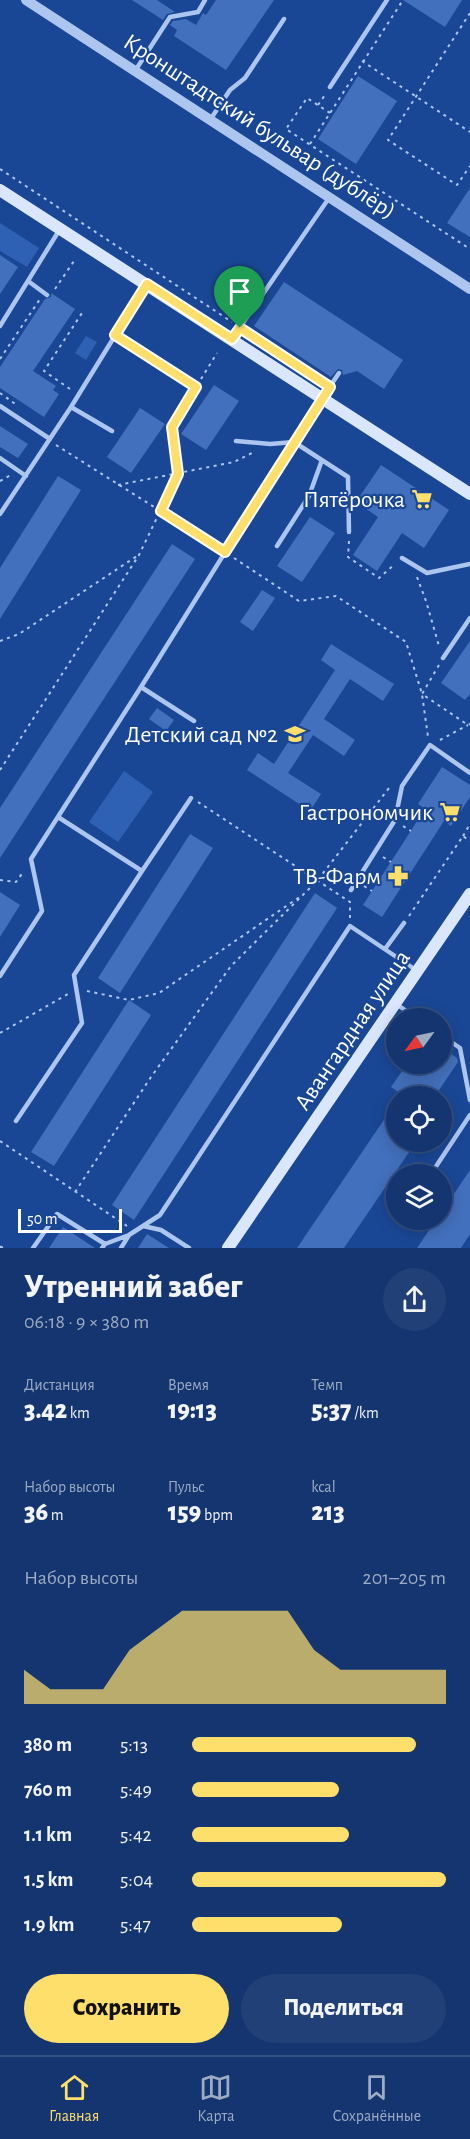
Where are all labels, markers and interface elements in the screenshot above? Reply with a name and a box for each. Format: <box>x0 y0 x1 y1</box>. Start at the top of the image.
street label: Кронштадтский бульвар (дублёр) <box>119 30 400 224</box>
pin <box>214 266 265 328</box>
icon: arrive <box>223 275 256 308</box>
supermarket icon: Пятёрочка <box>410 487 434 511</box>
place label: Пятёрочка <box>303 488 405 512</box>
school or university icon: Детский сад №2 <box>283 722 307 746</box>
place label: Детский сад №2 <box>125 723 278 747</box>
supermarket icon: Гастрономчик <box>438 800 462 824</box>
place label: Гастрономчик <box>299 801 433 825</box>
pharmacy icon: ТВ-Фарм <box>386 864 410 888</box>
place label: ТВ-Фарм <box>293 865 381 889</box>
street label: Авангардная улица <box>291 946 415 1115</box>
north arrow <box>386 1008 452 1074</box>
map controls <box>386 1008 452 1230</box>
button: locate <box>386 1086 452 1152</box>
button: layers <box>386 1164 452 1230</box>
scale bar <box>18 1206 122 1234</box>
text: 50 m <box>27 1211 58 1227</box>
button: share <box>383 1268 446 1331</box>
text: Утренний забег <box>24 1271 243 1304</box>
text: 06:18 · 9 × 380 m <box>24 1312 149 1332</box>
text: Дистанция <box>24 1377 95 1393</box>
text: Время <box>168 1377 209 1393</box>
text: Темп <box>311 1377 343 1393</box>
text: 3.42 <box>24 1397 67 1423</box>
text: 19:13 <box>168 1397 217 1423</box>
text: 5:37 <box>311 1397 352 1423</box>
text: km <box>67 1405 90 1421</box>
text: /km <box>352 1405 379 1421</box>
text: Набор высоты <box>24 1479 115 1495</box>
text: Пульс <box>168 1479 205 1495</box>
text: kcal <box>311 1479 336 1495</box>
text: 36 <box>24 1499 48 1525</box>
text: 159 <box>168 1499 201 1525</box>
text: 213 <box>311 1499 345 1525</box>
text: m <box>48 1507 64 1523</box>
text: bpm <box>201 1507 233 1523</box>
text: Набор высоты <box>24 1568 138 1588</box>
text: 201–205 m <box>363 1568 446 1588</box>
text: 380 m <box>24 1735 72 1755</box>
text: 5:13 <box>120 1735 148 1755</box>
text: 760 m <box>24 1780 72 1800</box>
text: 5:49 <box>120 1780 152 1800</box>
text: 1.1 km <box>24 1825 72 1845</box>
text: 5:42 <box>120 1825 152 1845</box>
text: 1.5 km <box>24 1870 73 1890</box>
text: 5:04 <box>120 1870 153 1890</box>
text: 1.9 km <box>24 1915 75 1935</box>
text: 5:47 <box>120 1915 151 1935</box>
button: Сохранить <box>24 1974 229 2043</box>
button: Поделиться <box>241 1974 446 2043</box>
tab: Главная <box>49 2071 99 2126</box>
tab: Карта <box>197 2071 235 2126</box>
tab: Сохранённые <box>333 2071 421 2126</box>

